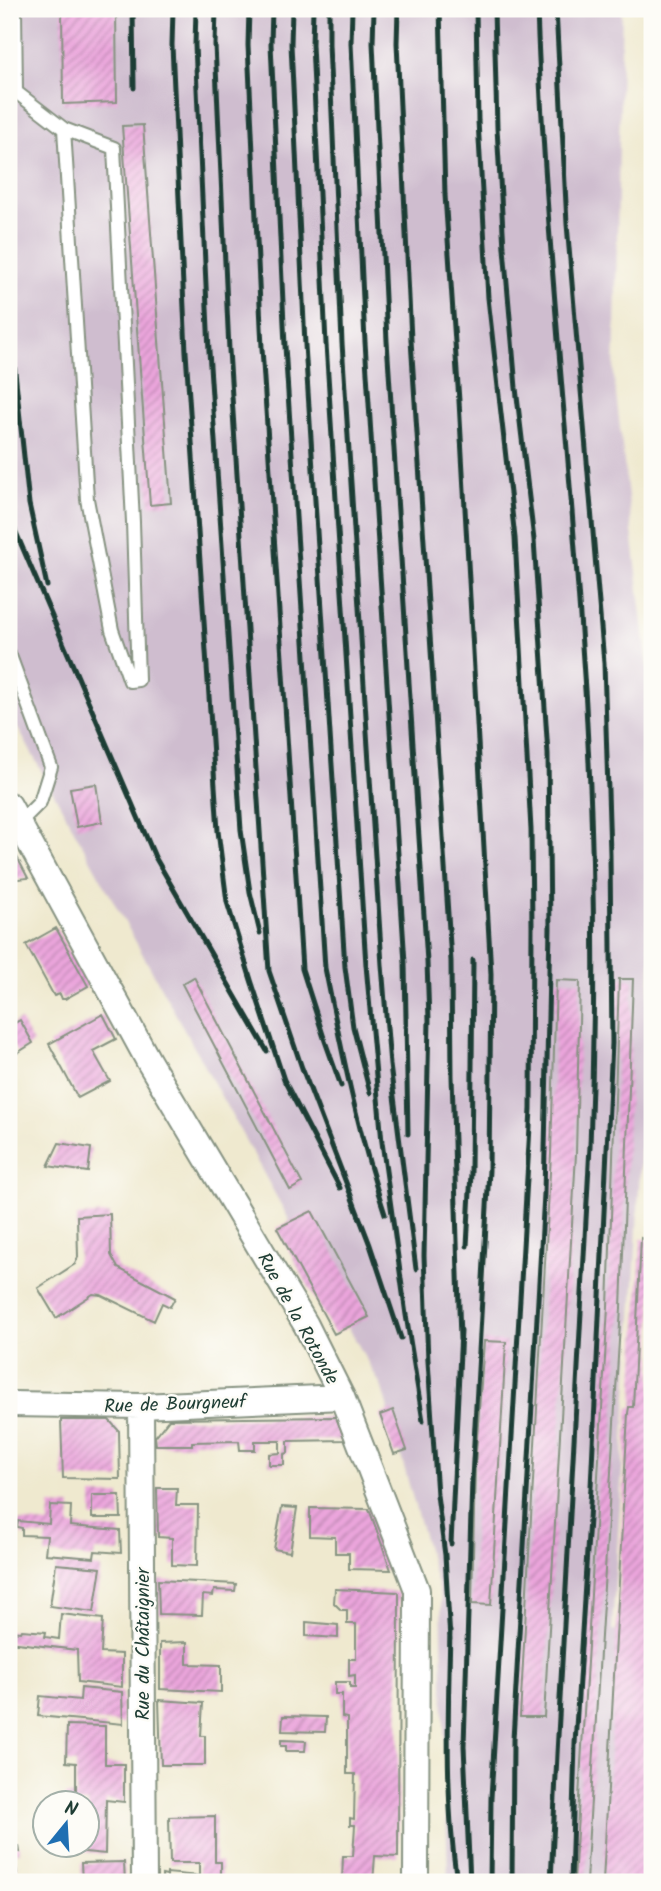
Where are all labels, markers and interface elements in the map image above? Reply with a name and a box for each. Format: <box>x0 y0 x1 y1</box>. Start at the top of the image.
street label: Rue de la Rotonde <box>248 1247 346 1391</box>
street label: Rue de Bourgneuf <box>103 1387 248 1422</box>
street label: Rue du Châtaignier <box>129 1566 159 1720</box>
north arrow <box>32 1790 102 1860</box>
text: N <box>60 1794 81 1826</box>

